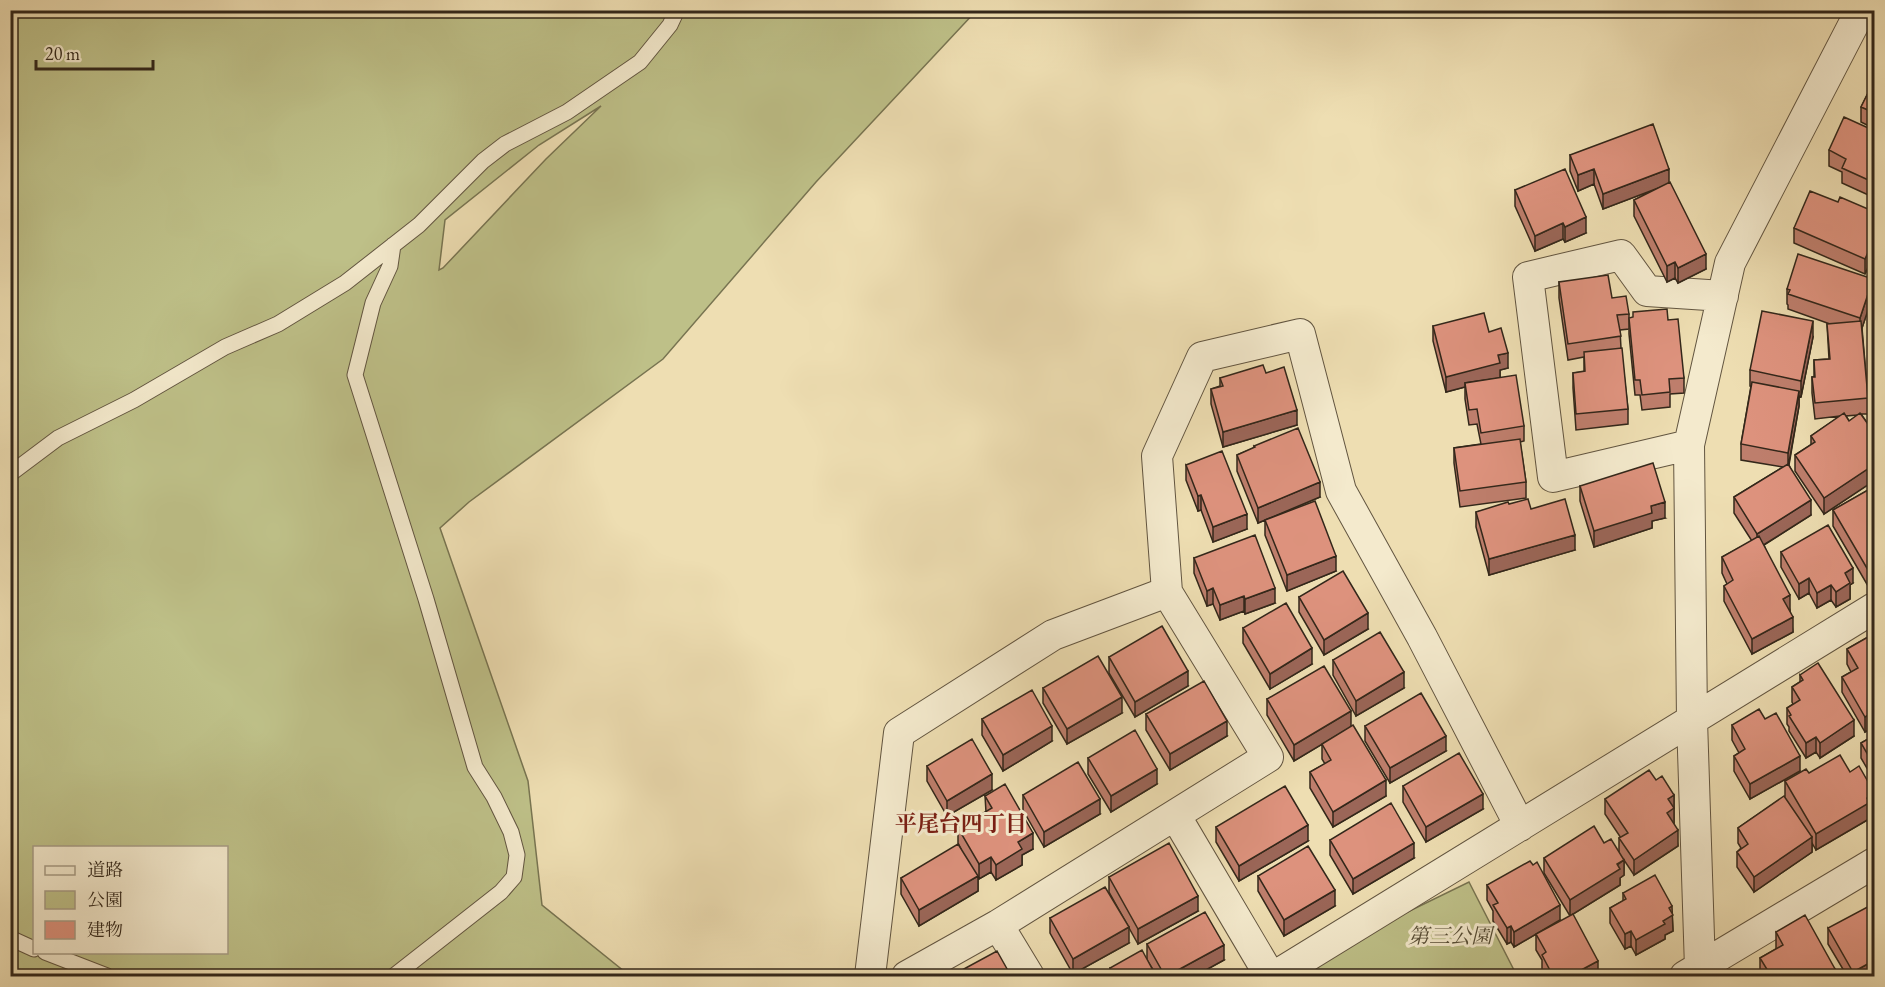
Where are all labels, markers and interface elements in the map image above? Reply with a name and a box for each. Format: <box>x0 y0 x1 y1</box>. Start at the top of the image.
scale bar <box>36 33 153 71</box>
text: 20 m <box>45 42 80 65</box>
district label: 平尾台四丁目 <box>895 809 1027 838</box>
legend <box>33 846 228 954</box>
text: 道路 <box>87 858 123 881</box>
text: 公園 <box>87 888 123 911</box>
text: 建物 <box>87 918 123 941</box>
park label: 第三公園 <box>1408 922 1495 949</box>

